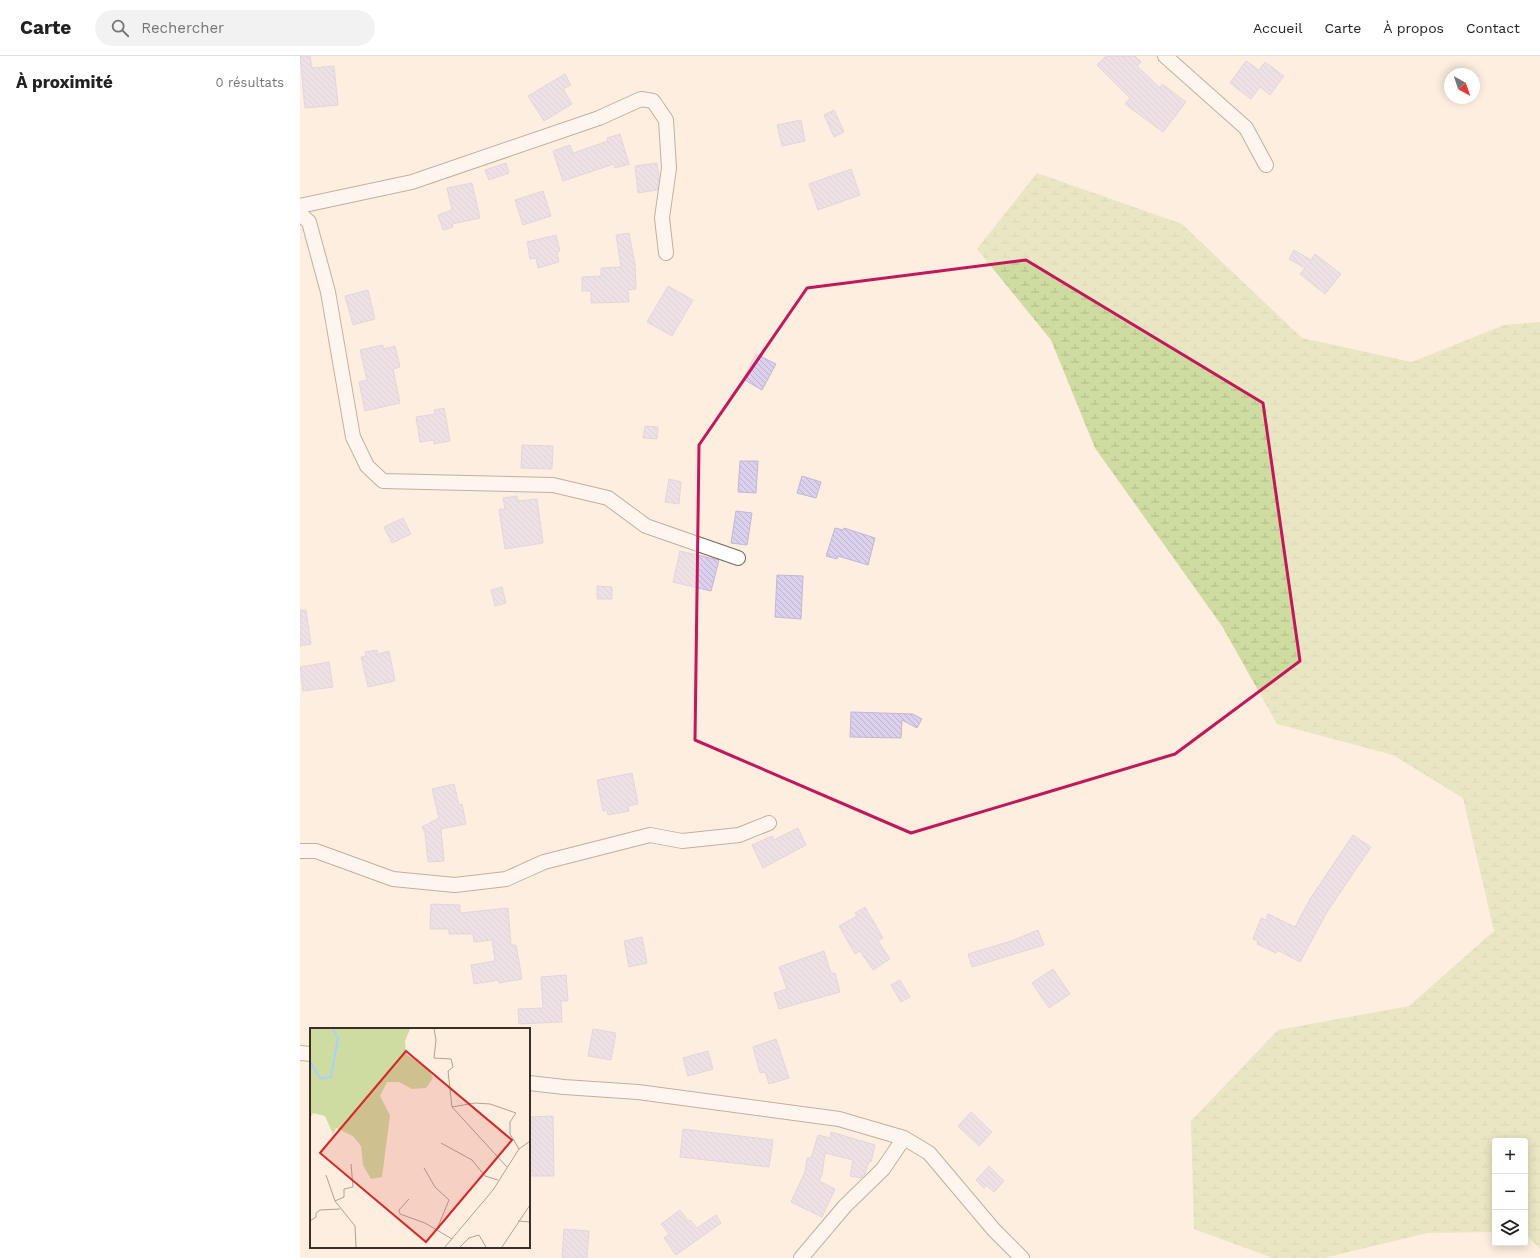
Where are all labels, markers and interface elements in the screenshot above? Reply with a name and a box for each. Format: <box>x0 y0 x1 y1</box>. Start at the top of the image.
search box <box>95 10 375 46</box>
text: Carte <box>20 16 71 39</box>
icon: search <box>109 17 131 39</box>
text: Rechercher <box>141 19 224 37</box>
text: Accueil <box>1253 20 1302 36</box>
text: Carte <box>1324 20 1361 36</box>
text: À propos <box>1383 20 1444 36</box>
text: Contact <box>1466 20 1520 36</box>
north arrow <box>1444 68 1480 104</box>
text: À proximité <box>16 72 113 92</box>
text: 0 résultats <box>215 75 284 90</box>
inset map <box>310 1028 530 1248</box>
map controls <box>1492 1138 1528 1246</box>
button: + <box>1492 1138 1528 1174</box>
button: − <box>1492 1174 1528 1210</box>
button: layers <box>1492 1210 1528 1246</box>

